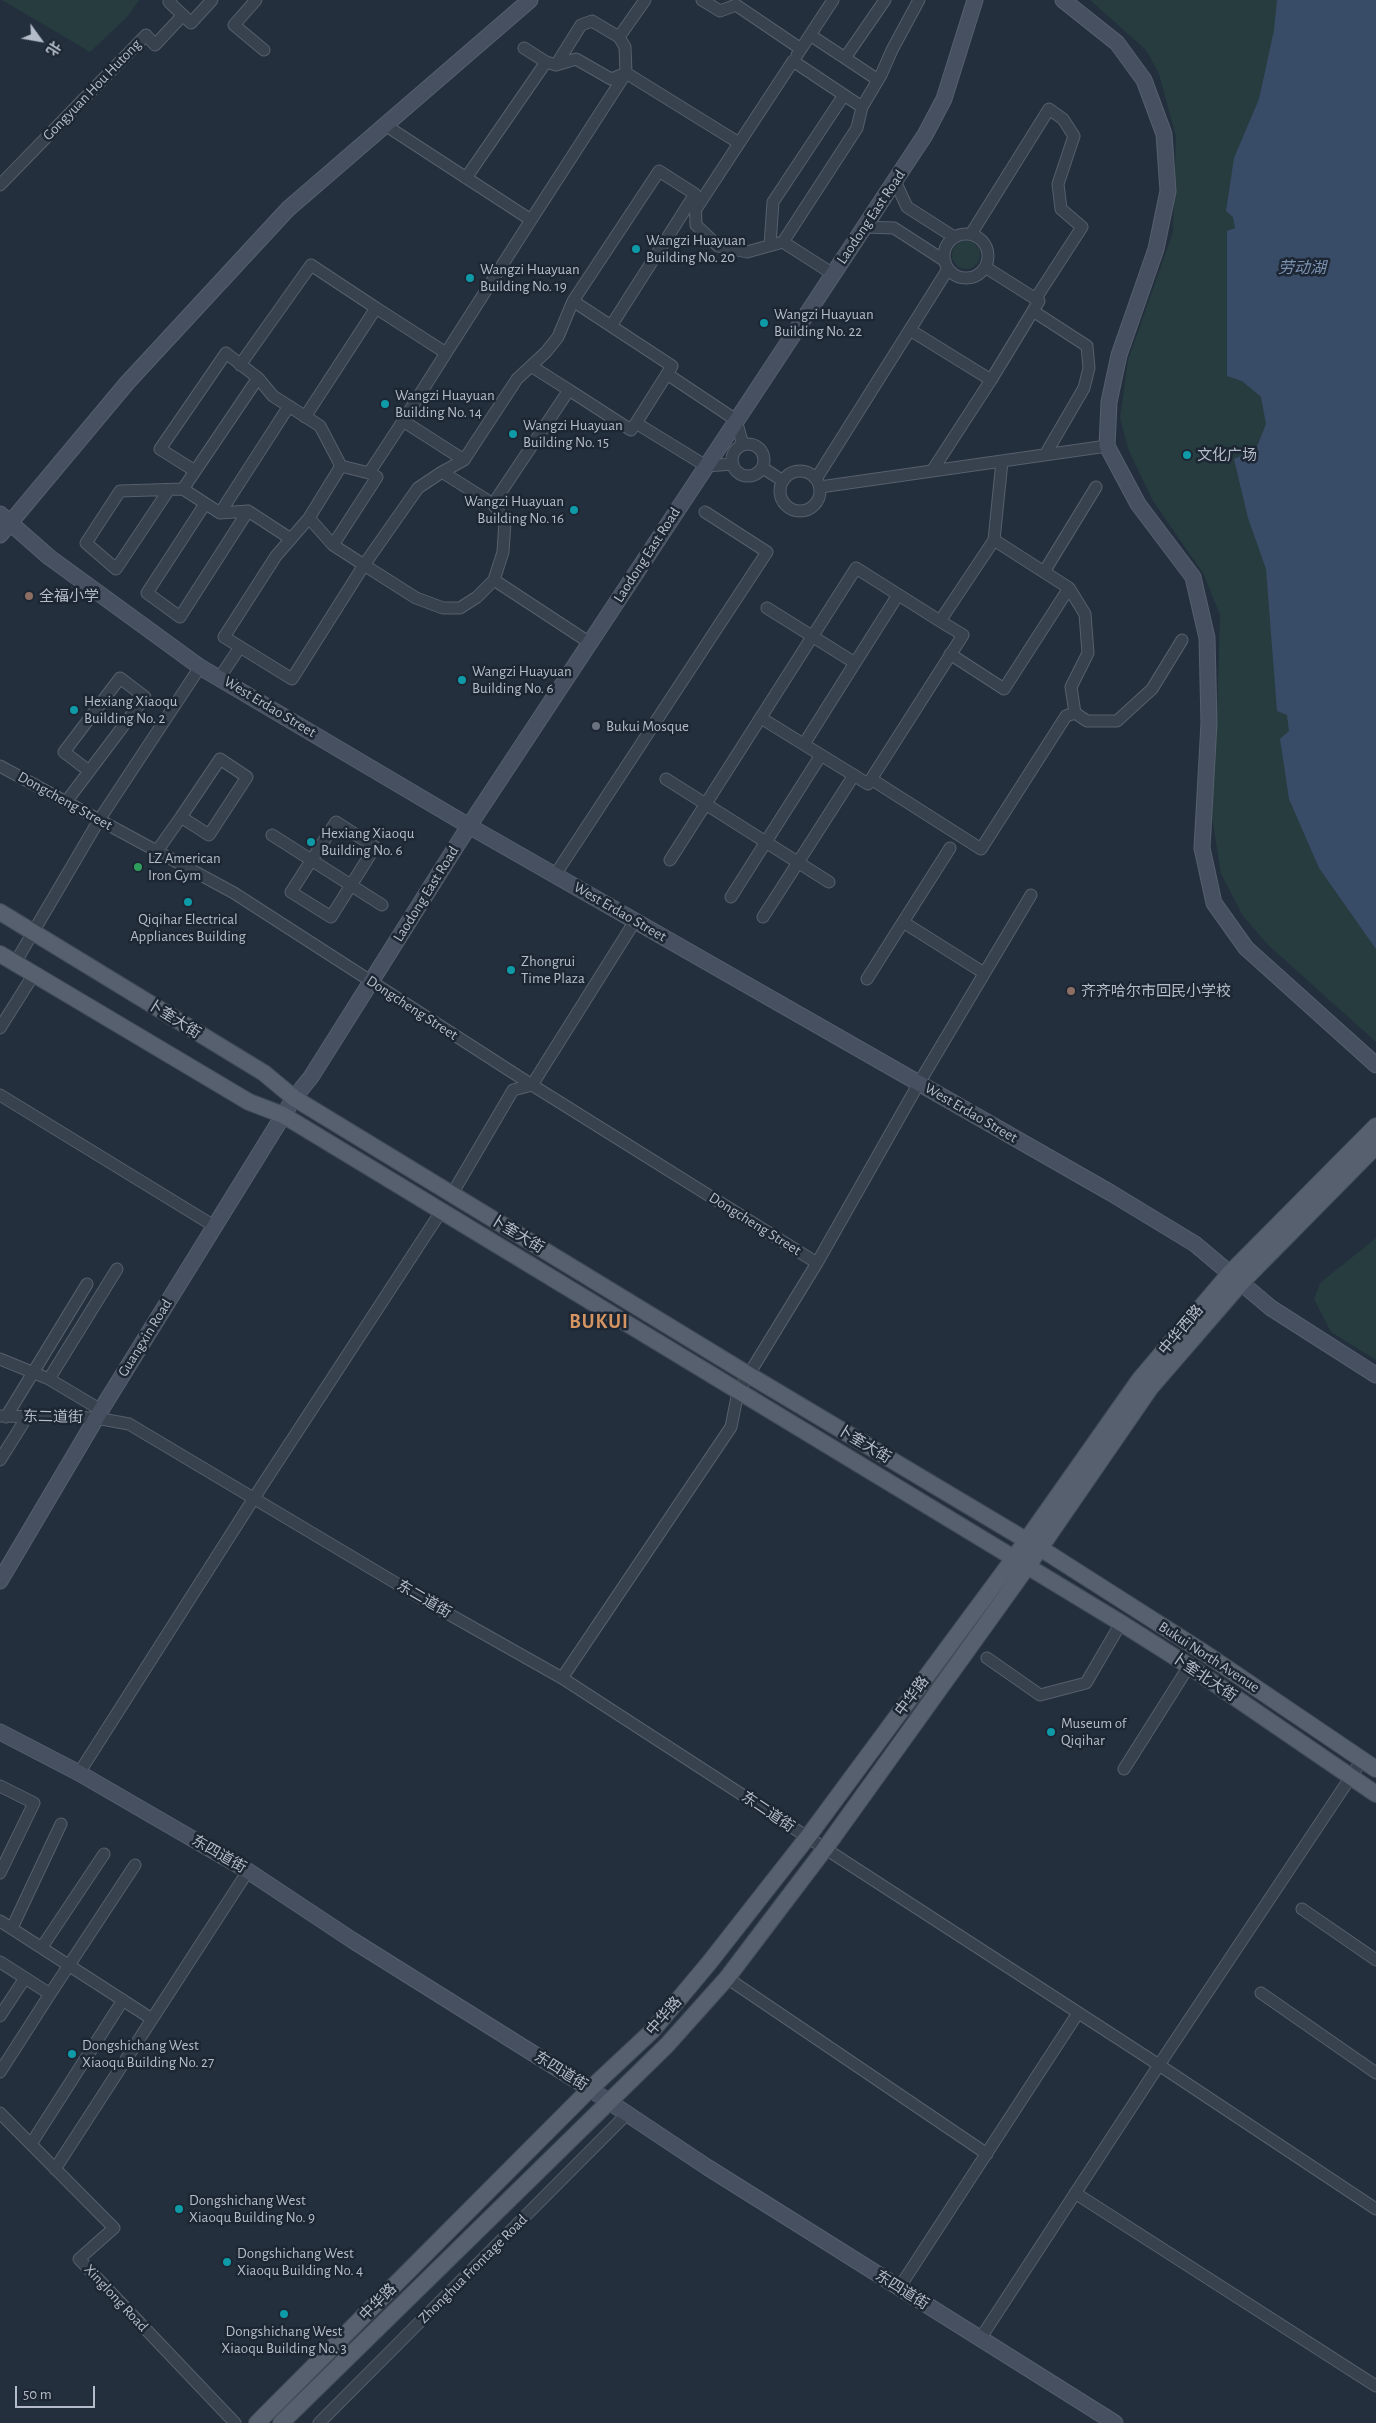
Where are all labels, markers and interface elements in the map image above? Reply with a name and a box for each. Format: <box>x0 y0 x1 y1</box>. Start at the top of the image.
north arrow <box>15 15 65 65</box>
street label: Gongyuan Hou Hutong <box>39 36 145 144</box>
text: 北 <box>43 38 62 58</box>
street label: Laodong East Road <box>833 167 909 267</box>
place label: Wangzi Huayuan Building No. 20 <box>646 231 746 266</box>
marker: Wangzi Huayuan Building No. 20 <box>630 243 642 255</box>
water label: 劳动湖 <box>1278 258 1326 278</box>
place label: Wangzi Huayuan Building No. 19 <box>480 260 580 295</box>
marker: Wangzi Huayuan Building No. 19 <box>464 272 476 284</box>
place label: Wangzi Huayuan Building No. 22 <box>774 305 874 340</box>
marker: Wangzi Huayuan Building No. 22 <box>758 317 770 329</box>
place label: Wangzi Huayuan Building No. 14 <box>395 386 495 421</box>
marker: Wangzi Huayuan Building No. 14 <box>379 398 391 410</box>
place label: Wangzi Huayuan Building No. 15 <box>523 416 623 451</box>
marker: Wangzi Huayuan Building No. 15 <box>507 428 519 440</box>
place label: 文化广场 <box>1197 446 1257 464</box>
marker: 文化广场 <box>1181 449 1193 461</box>
place label: Wangzi Huayuan Building No. 16 <box>464 492 564 527</box>
marker: Wangzi Huayuan Building No. 16 <box>568 504 580 516</box>
street label: Laodong East Road <box>610 504 684 606</box>
place label: 全福小学 <box>39 587 99 605</box>
marker: 全福小学 <box>23 590 35 602</box>
place label: Wangzi Huayuan Building No. 6 <box>472 662 572 697</box>
street label: West Erdao Street <box>221 672 319 742</box>
marker: Wangzi Huayuan Building No. 6 <box>456 674 468 686</box>
place label: Hexiang Xiaoqu Building No. 2 <box>84 692 177 727</box>
marker: Hexiang Xiaoqu Building No. 2 <box>68 704 80 716</box>
place label: Bukui Mosque <box>606 717 689 735</box>
marker: Bukui Mosque <box>590 720 602 732</box>
street label: Dongcheng Street <box>15 768 115 834</box>
place label: Hexiang Xiaoqu Building No. 6 <box>321 824 414 859</box>
marker: Hexiang Xiaoqu Building No. 6 <box>305 836 317 848</box>
street label: Laodong East Road <box>389 843 463 945</box>
place label: LZ American Iron Gym <box>148 849 221 884</box>
marker: LZ American Iron Gym <box>132 861 144 873</box>
street label: West Erdao Street <box>570 878 670 946</box>
marker: Qiqihar Electrical Appliances Building <box>182 896 194 908</box>
place label: Qiqihar Electrical Appliances Building <box>130 910 246 945</box>
place label: Zhongrui Time Plaza <box>521 952 585 987</box>
marker: Zhongrui Time Plaza <box>505 964 517 976</box>
street label: Dongcheng Street <box>363 972 461 1044</box>
place label: 齐齐哈尔市回民小学校 <box>1081 982 1231 1000</box>
marker: 齐齐哈尔市回民小学校 <box>1065 985 1077 997</box>
street label: 卜奎大街 <box>144 995 204 1043</box>
street label: West Erdao Street <box>921 1079 1021 1147</box>
street label: Dongcheng Street <box>706 1188 804 1260</box>
street label: 卜奎大街 <box>487 1211 547 1257</box>
street label: Guangxin Road <box>114 1296 176 1380</box>
street label: 中华西路 <box>1155 1301 1207 1359</box>
district label: BUKUI <box>569 1310 629 1334</box>
street label: 东二道街 <box>23 1407 83 1427</box>
street label: 卜奎大街 <box>834 1421 894 1467</box>
street label: 东二道街 <box>394 1576 454 1622</box>
street label: Bukui North Avenue <box>1155 1618 1263 1696</box>
street label: 卜奎北大街 <box>1168 1649 1240 1705</box>
street label: 中华路 <box>891 1673 933 1719</box>
place label: Museum of Qiqihar <box>1061 1714 1126 1749</box>
marker: Museum of Qiqihar <box>1045 1726 1057 1738</box>
street label: 东二道街 <box>738 1788 798 1836</box>
street label: 东四道街 <box>189 1831 249 1877</box>
street label: 中华路 <box>642 1993 686 2039</box>
place label: Dongshichang West Xiaoqu Building No. 27 <box>82 2036 214 2071</box>
street label: 东四道街 <box>531 2047 591 2095</box>
marker: Dongshichang West Xiaoqu Building No. 27 <box>66 2048 78 2060</box>
place label: Dongshichang West Xiaoqu Building No. 9 <box>189 2191 315 2226</box>
marker: Dongshichang West Xiaoqu Building No. 9 <box>173 2203 185 2215</box>
street label: Zhonghua Frontage Road <box>415 2211 531 2327</box>
place label: Dongshichang West Xiaoqu Building No. 4 <box>237 2244 363 2279</box>
marker: Dongshichang West Xiaoqu Building No. 4 <box>221 2256 233 2268</box>
street label: Xinglong Road <box>80 2260 152 2336</box>
street label: 东四道街 <box>872 2266 932 2314</box>
street label: 中华路 <box>356 2280 400 2324</box>
marker: Dongshichang West Xiaoqu Building No. 3 <box>278 2308 290 2320</box>
place label: Dongshichang West Xiaoqu Building No. 3 <box>221 2322 347 2357</box>
scale bar <box>18 2376 98 2408</box>
text: 50 m <box>23 2387 52 2402</box>

